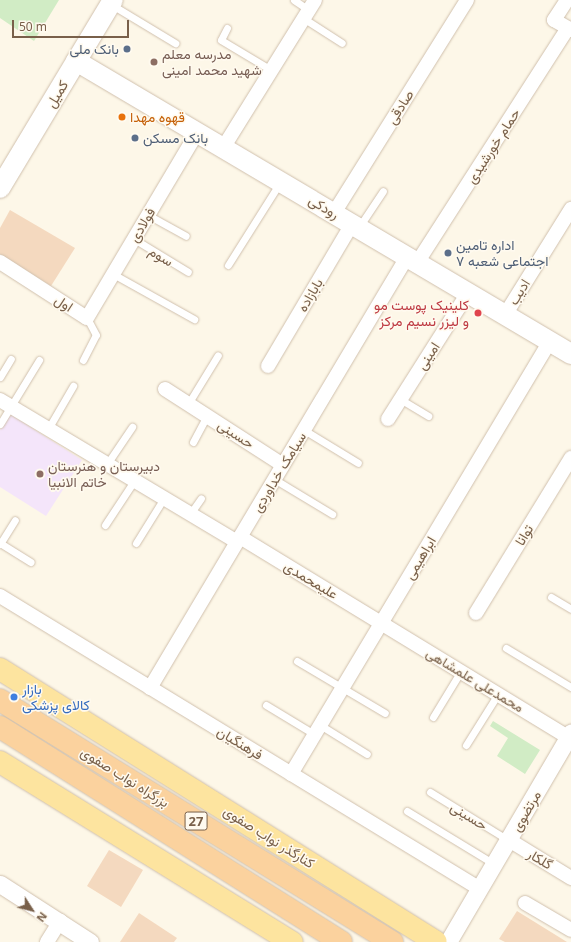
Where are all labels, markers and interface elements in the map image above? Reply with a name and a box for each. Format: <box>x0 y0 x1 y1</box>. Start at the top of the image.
scale bar <box>14 12 131 38</box>
text: 50 m <box>19 18 47 35</box>
place label: بانک ملی <box>69 41 119 57</box>
marker: بانک ملی <box>122 44 132 54</box>
place label: مدرسه معلم شهید محمد امینی <box>162 46 262 78</box>
marker: مدرسه معلم شهید محمد امینی <box>149 57 159 67</box>
street label: کمیل <box>42 77 72 111</box>
street label: صادقی <box>383 87 417 127</box>
street label: حمام خورشیدی <box>463 105 523 187</box>
place label: قهوه مهدا <box>130 109 185 125</box>
marker: قهوه مهدا <box>117 112 127 122</box>
place label: بانک مسکن <box>143 130 208 146</box>
marker: بانک مسکن <box>130 133 140 143</box>
street label: رودکی <box>306 191 342 223</box>
street label: فولادی <box>125 205 159 245</box>
place label: اداره تامین اجتماعی شعبه ۷ <box>456 237 548 270</box>
street label: سوم <box>146 242 176 270</box>
marker: اداره تامین اجتماعی شعبه ۷ <box>443 248 453 258</box>
street label: بابازاده <box>294 275 326 315</box>
street label: ادیب <box>505 276 533 308</box>
street label: اول <box>52 291 76 315</box>
place label: کلینیک پوست مو و لیزر نسیم مرکز <box>374 297 469 330</box>
marker: کلینیک پوست مو و لیزر نسیم مرکز <box>472 307 484 319</box>
street label: امینی <box>413 339 443 373</box>
street label: حسینی <box>215 416 257 452</box>
street label: سیامک خداوردی <box>248 429 310 515</box>
place label: دبیرستان و هنرستان خاتم الانبیا <box>48 458 160 490</box>
marker: دبیرستان و هنرستان خاتم الانبیا <box>35 469 45 479</box>
street label: توانا <box>511 521 537 549</box>
street label: ابراهیمی <box>401 533 439 583</box>
street label: علیمحمدی <box>281 557 341 603</box>
street label: محمدعلی علمشاهی <box>423 644 527 716</box>
place label: بازار کالای پزشکی <box>22 681 90 714</box>
marker: بازار کالای پزشکی <box>9 692 19 702</box>
street label: فرهنگیان <box>214 723 266 763</box>
street label: بزرگراه نواب صفوی <box>78 743 172 811</box>
street label: مرتضوی <box>508 788 544 834</box>
street label: حسینی <box>448 798 490 834</box>
street label: کنارگذر نواب صفوی <box>220 802 318 872</box>
road number: 27 <box>184 810 208 832</box>
street label: گلکار <box>524 845 556 873</box>
north arrow <box>12 890 52 930</box>
text: N <box>33 909 51 925</box>

